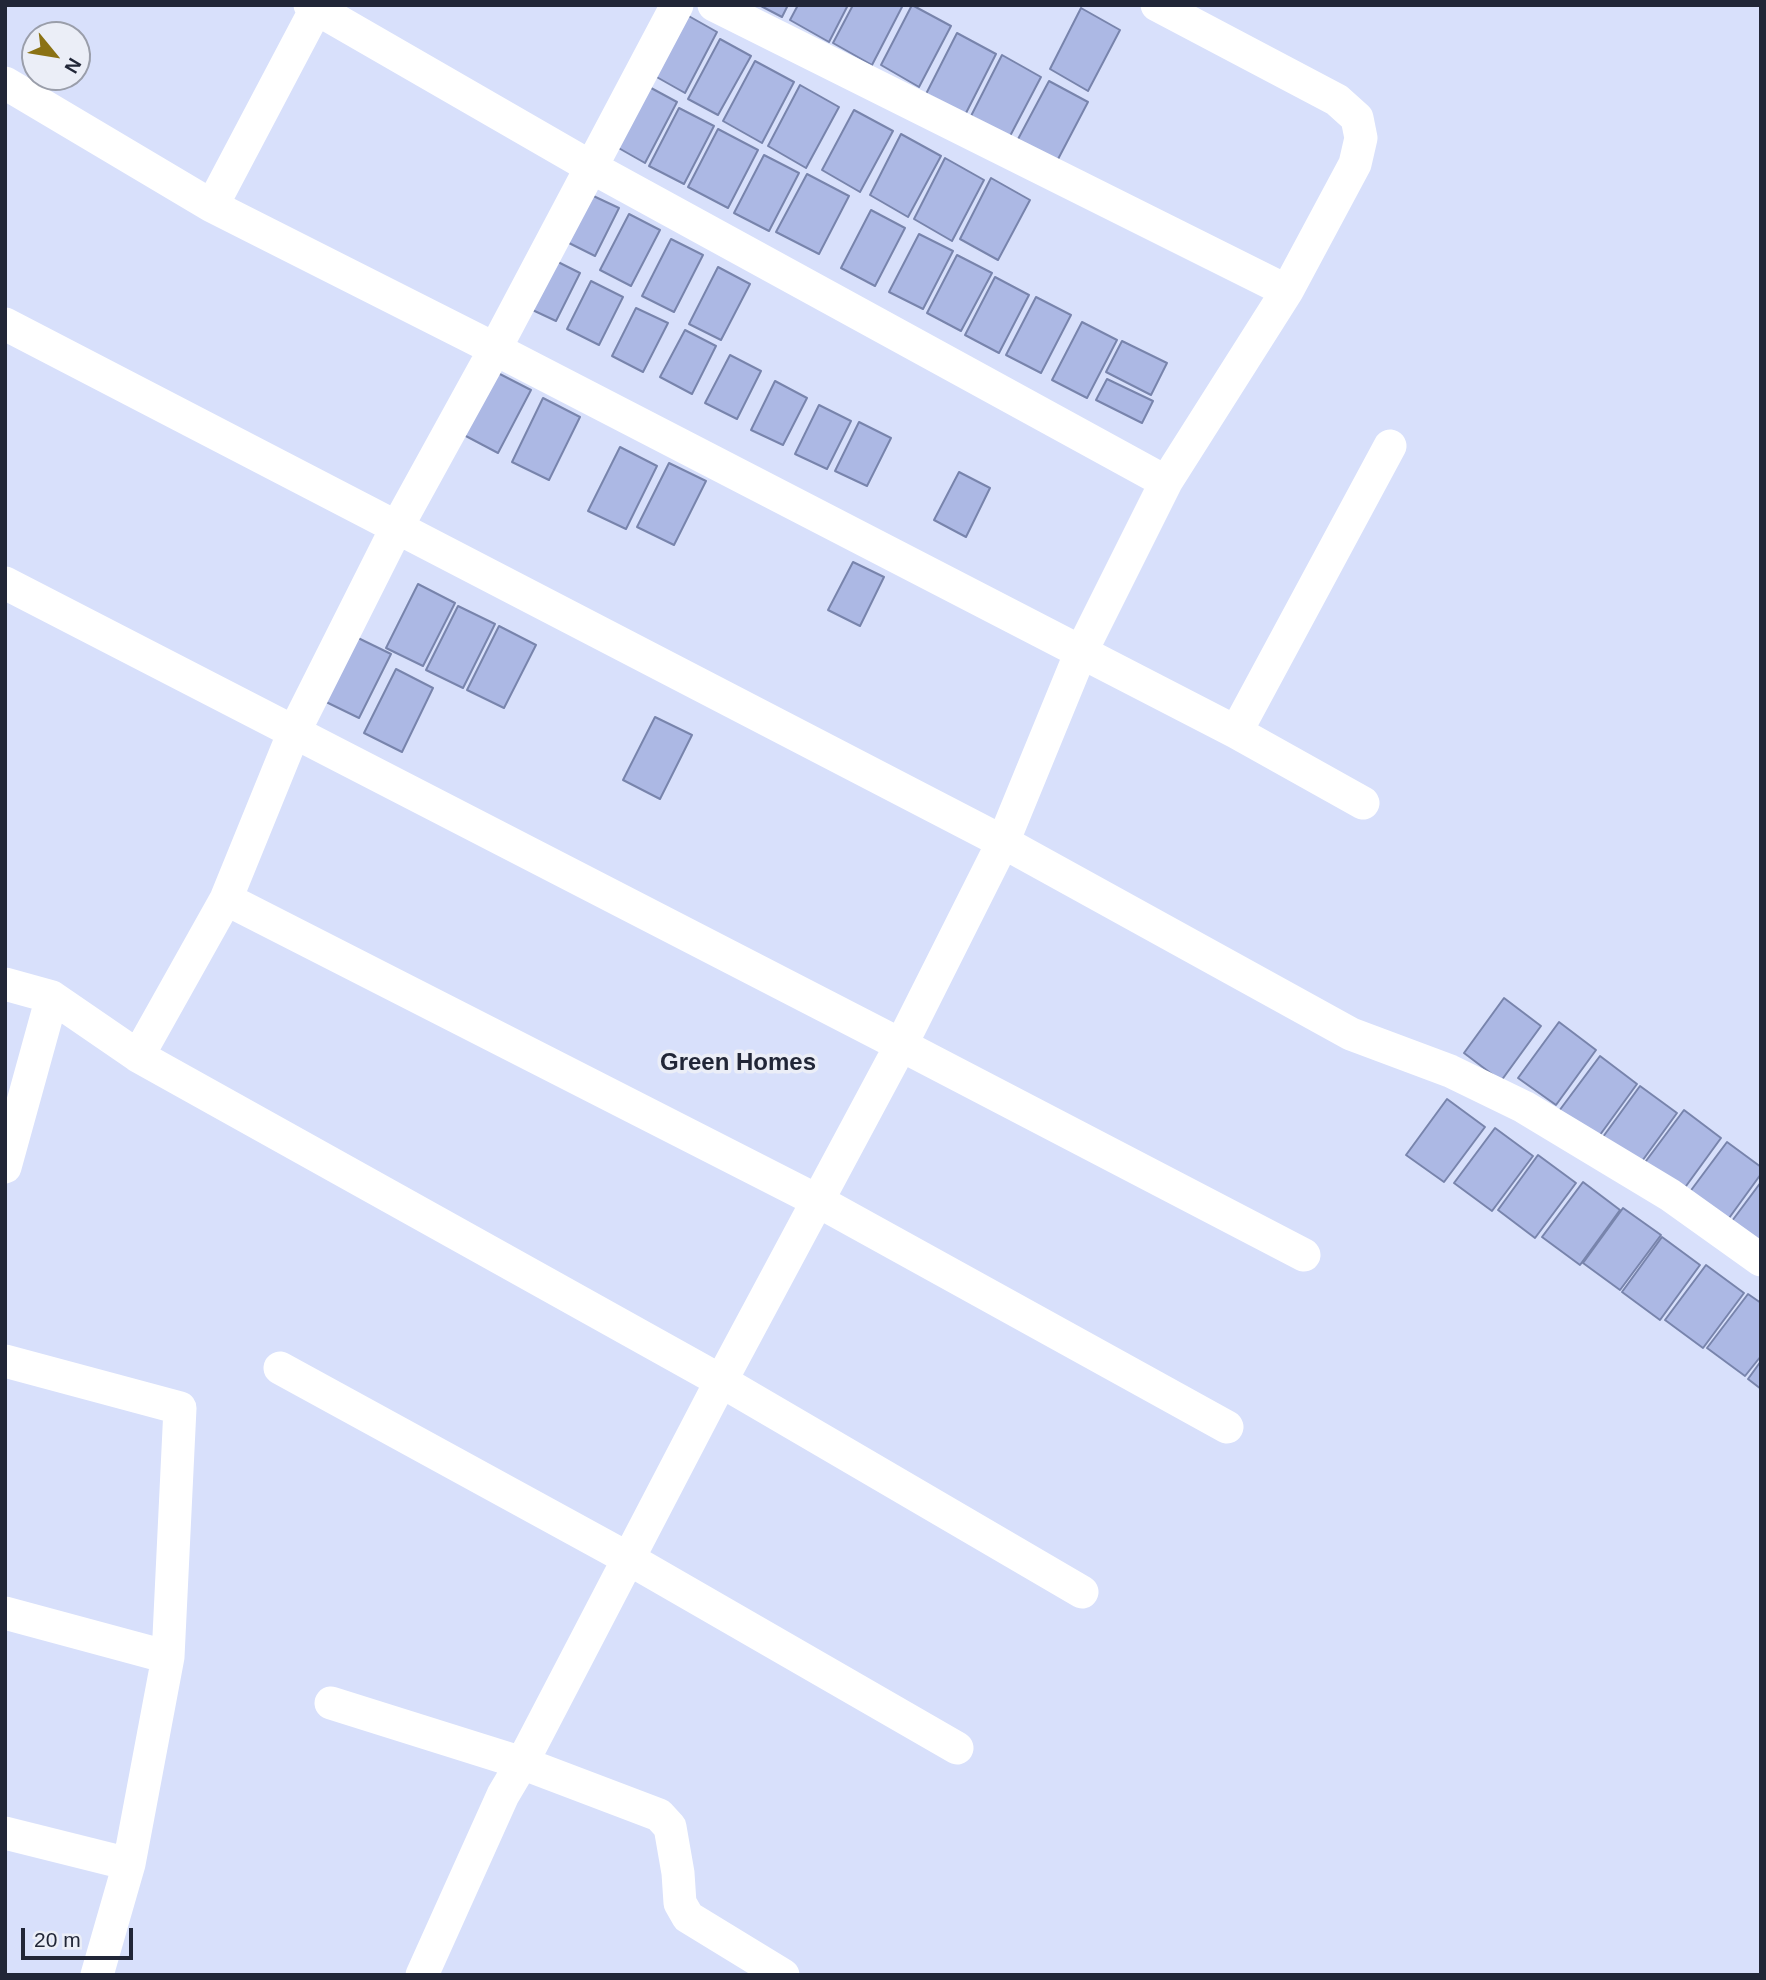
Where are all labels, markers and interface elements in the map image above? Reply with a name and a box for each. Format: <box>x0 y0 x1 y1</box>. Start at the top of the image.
north arrow <box>21 21 91 91</box>
text: N <box>60 55 85 77</box>
district label: Green Homes <box>660 1049 816 1077</box>
scale bar <box>24 1913 136 1957</box>
text: 20 m <box>34 1928 81 1951</box>

